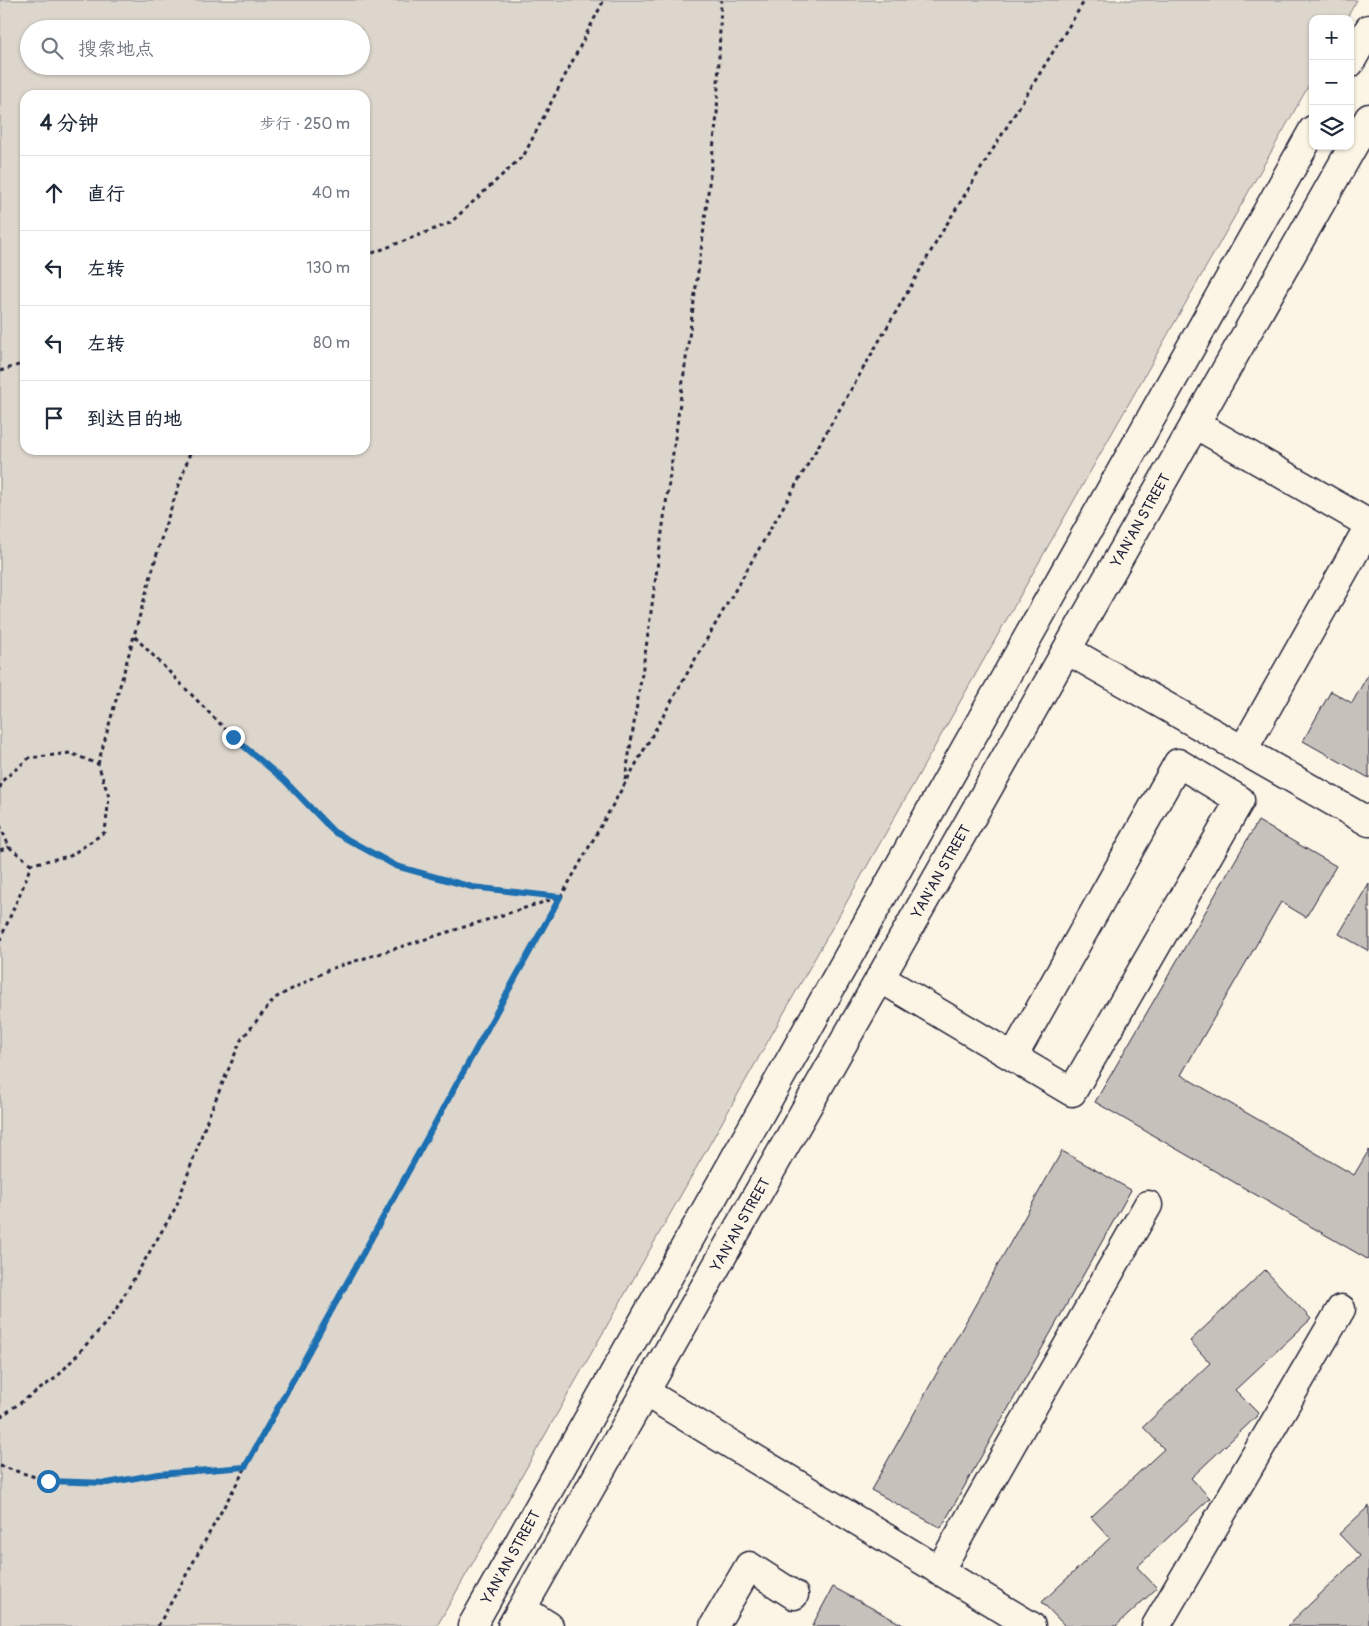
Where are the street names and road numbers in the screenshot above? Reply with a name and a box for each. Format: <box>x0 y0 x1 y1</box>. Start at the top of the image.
street label: YAN'AN STREET <box>1106 470 1175 571</box>
street label: YAN'AN STREET <box>906 821 975 922</box>
street label: YAN'AN STREET <box>706 1174 774 1275</box>
street label: YAN'AN STREET <box>476 1507 545 1608</box>

